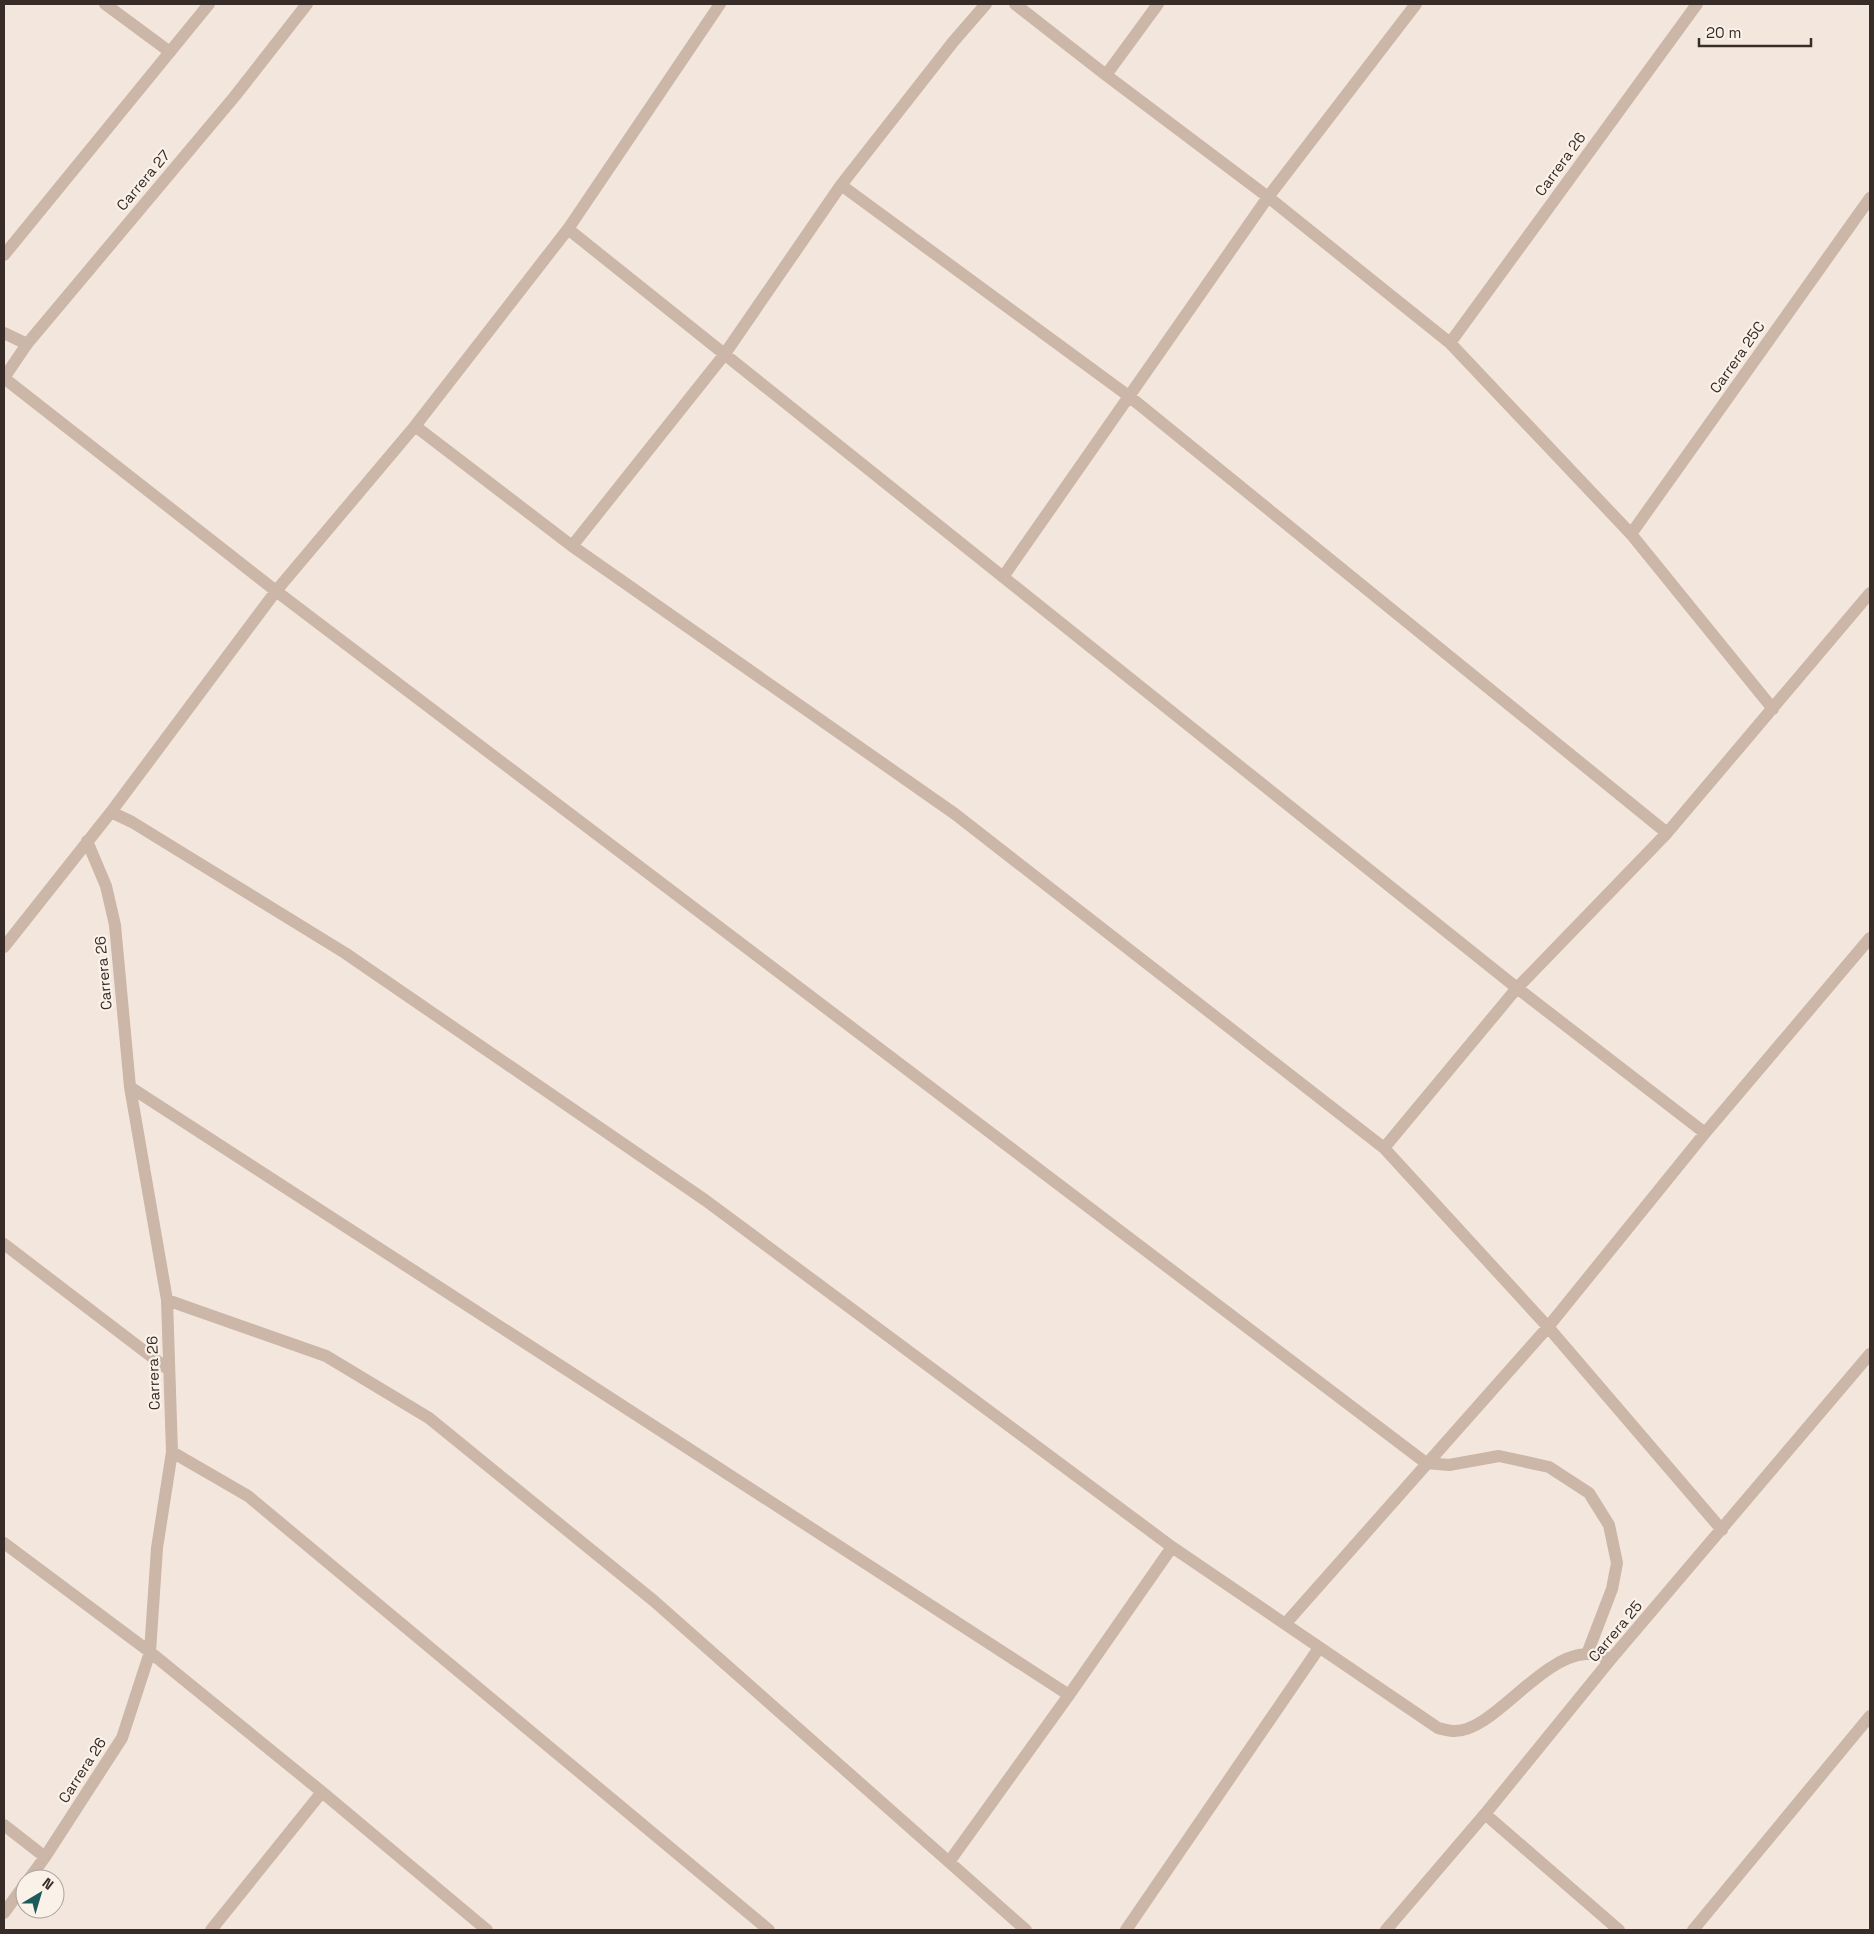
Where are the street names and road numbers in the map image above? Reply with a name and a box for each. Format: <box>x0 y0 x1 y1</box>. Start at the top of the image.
street label: Carrera 26 <box>1530 128 1590 200</box>
street label: Carrera 27 <box>112 146 174 214</box>
street label: Carrera 25C <box>1705 317 1769 397</box>
street label: Carrera 26 <box>90 935 116 1011</box>
street label: Carrera 26 <box>142 1336 164 1410</box>
street label: Carrera 25 <box>1584 1597 1646 1665</box>
street label: Carrera 26 <box>54 1734 110 1806</box>

